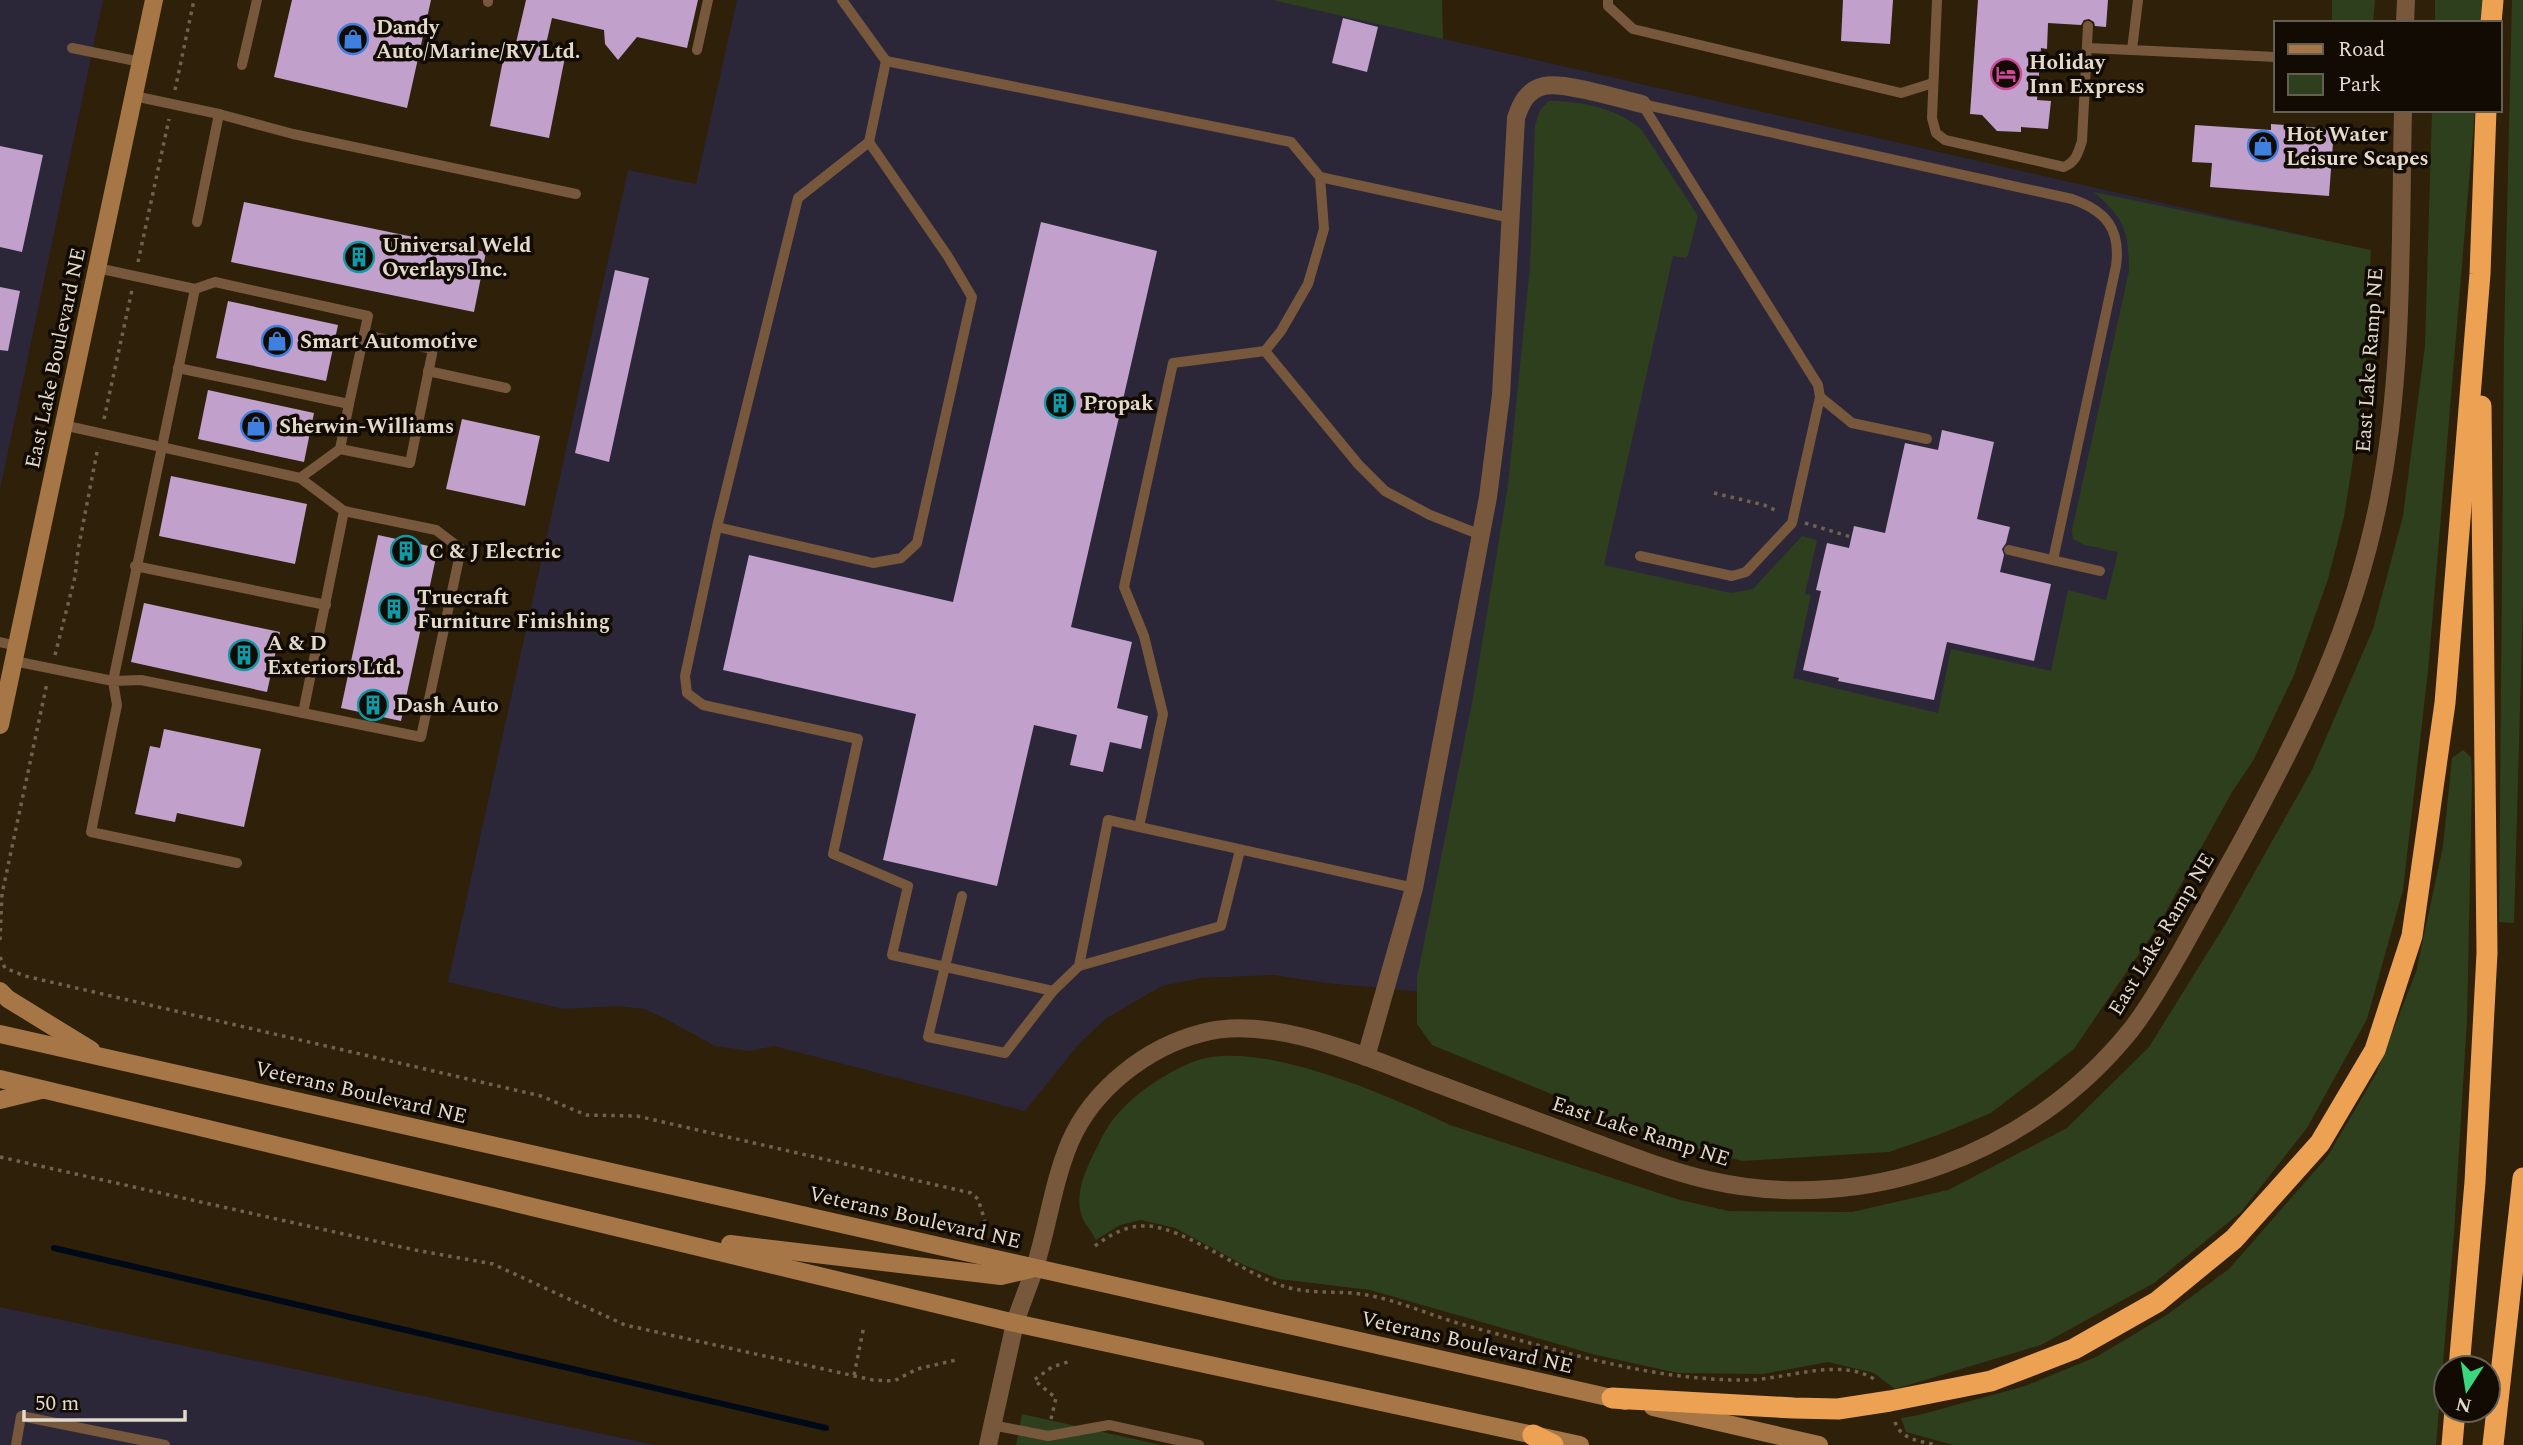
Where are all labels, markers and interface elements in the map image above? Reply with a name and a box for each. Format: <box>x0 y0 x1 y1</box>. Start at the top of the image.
place label: Dandy Auto/Marine/RV Ltd. <box>376 12 581 68</box>
legend <box>2274 21 2502 112</box>
shop icon: Dandy Auto/Marine/RV Ltd. <box>336 22 370 56</box>
text: Road <box>2338 34 2385 66</box>
place label: Holiday Inn Express <box>2029 47 2145 103</box>
hotel icon: Holiday Inn Express <box>1989 57 2023 91</box>
text: Park <box>2338 69 2382 101</box>
place label: Hot Water Leisure Scapes <box>2286 119 2429 175</box>
shop icon: Hot Water Leisure Scapes <box>2246 129 2280 163</box>
place label: Universal Weld Overlays Inc. <box>382 230 532 286</box>
building icon: Universal Weld Overlays Inc. <box>342 240 376 274</box>
street label: East Lake Boulevard NE <box>17 245 95 472</box>
street label: East Lake Ramp NE <box>2348 266 2392 454</box>
shop icon: Smart Automotive <box>260 324 294 358</box>
place label: Smart Automotive <box>300 326 478 358</box>
building icon: Propak <box>1043 386 1077 420</box>
place label: Propak <box>1083 388 1154 420</box>
shop icon: Sherwin-Williams <box>239 409 273 443</box>
place label: Sherwin-Williams <box>279 411 454 443</box>
building icon: C & J Electric <box>389 534 423 568</box>
place label: C & J Electric <box>429 536 561 568</box>
place label: Truecraft Furniture Finishing <box>417 582 610 638</box>
building icon: Truecraft Furniture Finishing <box>377 592 411 626</box>
place label: A & D Exteriors Ltd. <box>267 628 401 684</box>
building icon: A & D Exteriors Ltd. <box>227 638 261 672</box>
building icon: Dash Auto <box>356 688 390 722</box>
place label: Dash Auto <box>396 690 499 722</box>
street label: East Lake Ramp NE <box>2100 847 2223 1022</box>
street label: Veterans Boulevard NE <box>251 1053 470 1133</box>
street label: East Lake Ramp NE <box>1548 1088 1734 1176</box>
street label: Veterans Boulevard NE <box>805 1178 1024 1258</box>
street label: Veterans Boulevard NE <box>1357 1303 1576 1383</box>
north arrow <box>2432 1354 2502 1424</box>
scale bar <box>24 1378 186 1422</box>
text: 50 m <box>35 1388 79 1420</box>
text: N <box>2453 1388 2474 1420</box>

